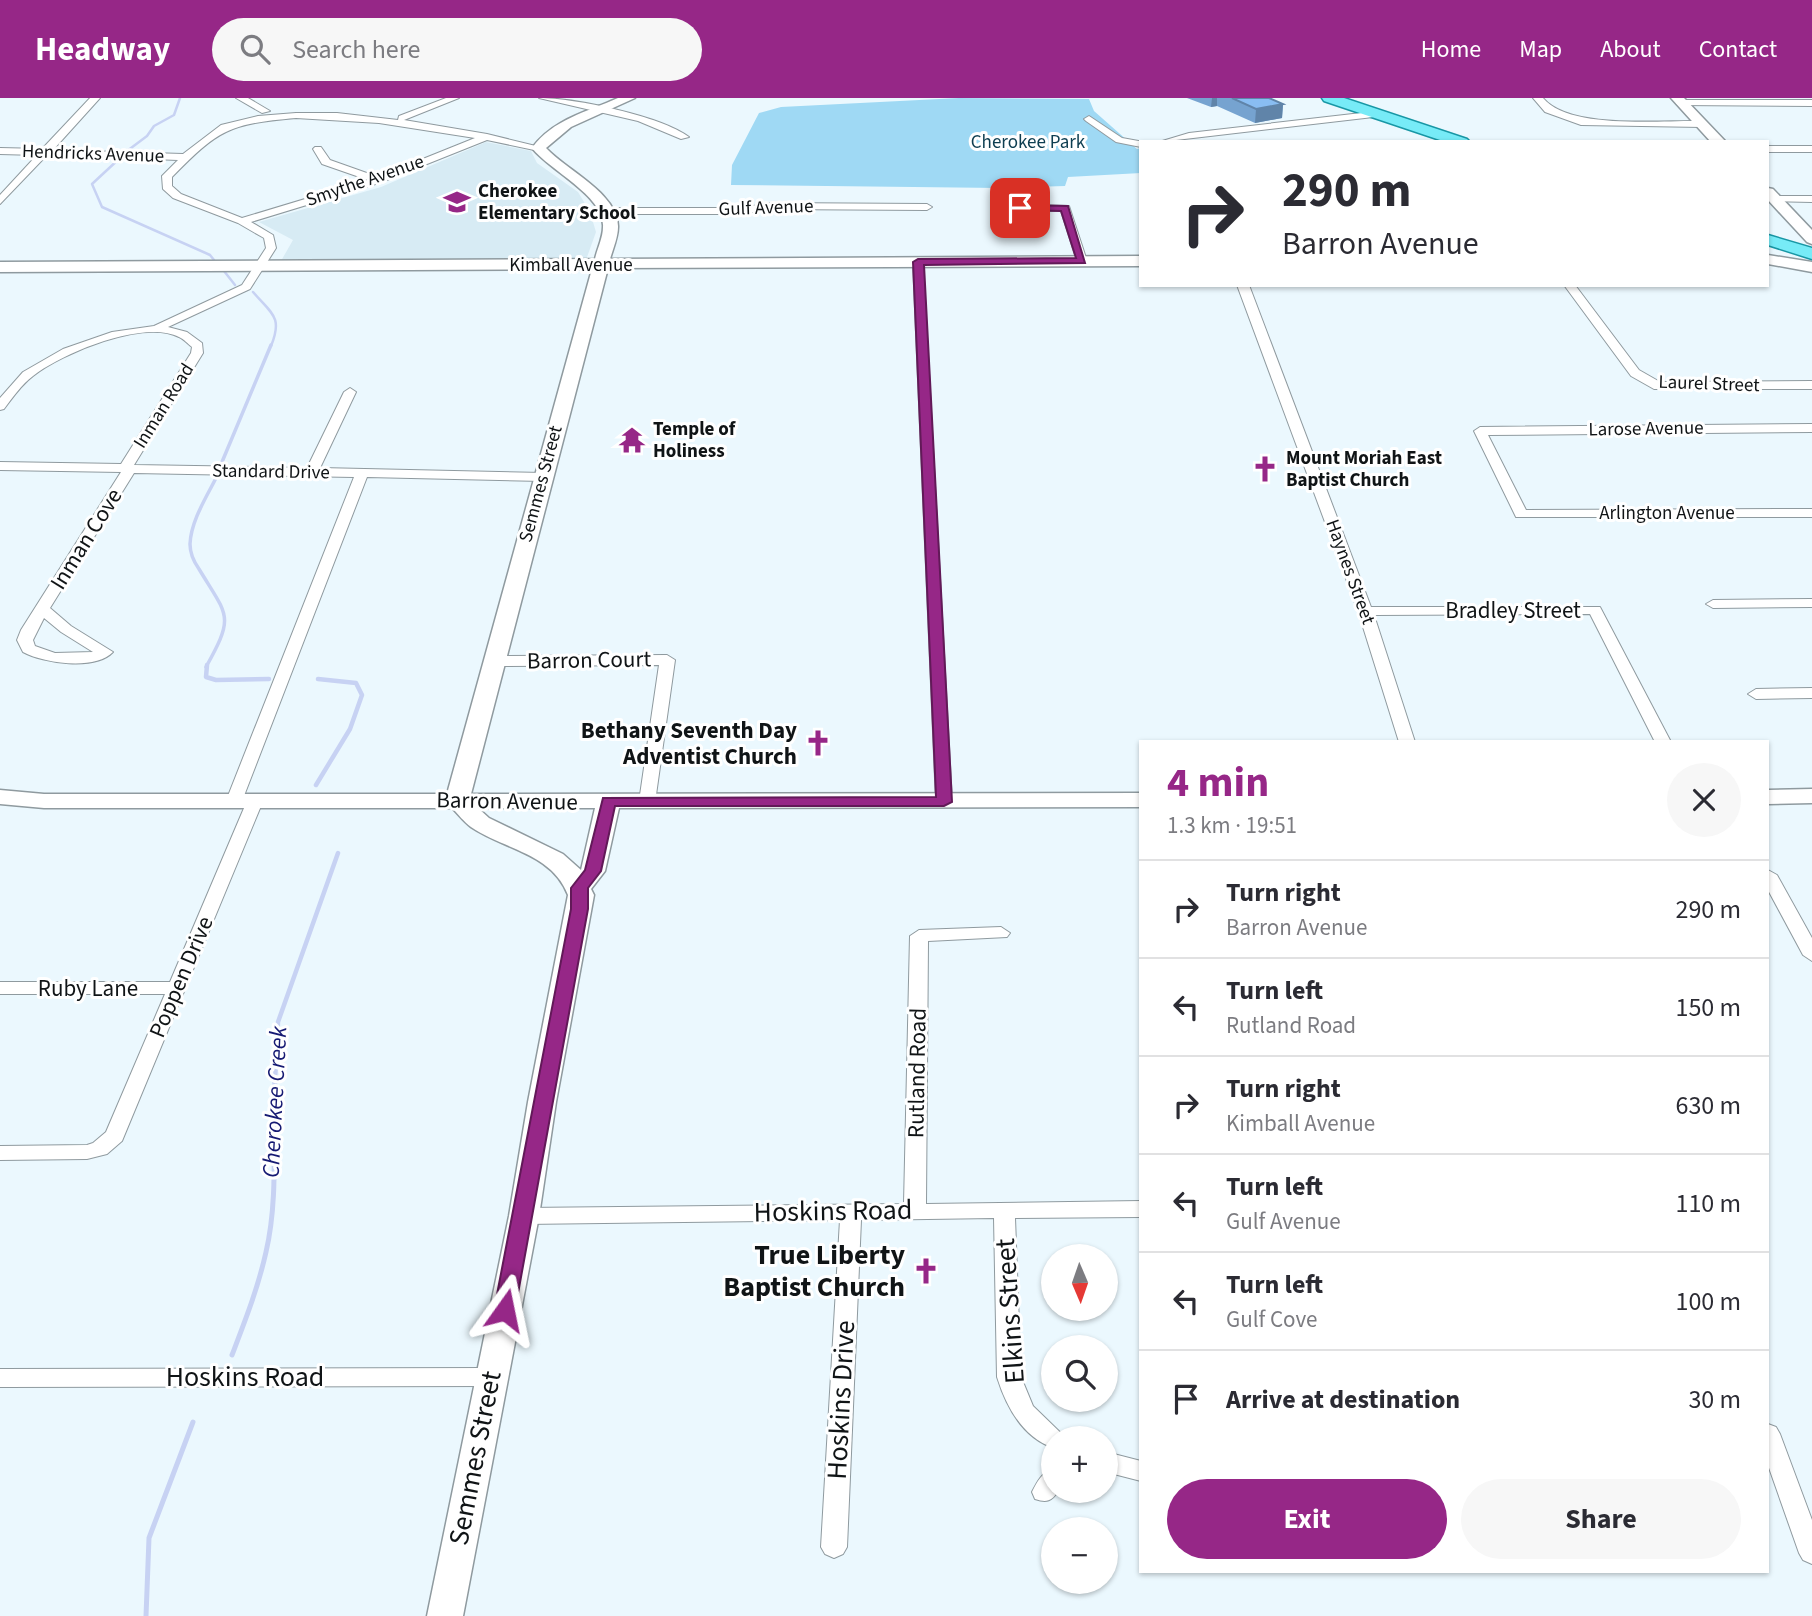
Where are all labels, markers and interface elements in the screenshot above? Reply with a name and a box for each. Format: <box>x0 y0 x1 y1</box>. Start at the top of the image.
search box <box>212 18 702 81</box>
text: Headway <box>35 26 170 73</box>
icon: search <box>236 30 274 68</box>
text: Search here <box>292 31 420 68</box>
text: Home <box>1421 32 1481 67</box>
text: Map <box>1519 32 1562 67</box>
text: About <box>1600 32 1661 67</box>
text: Contact <box>1699 32 1777 67</box>
park label: Cherokee Park <box>971 129 1086 156</box>
street label: Hendricks Avenue <box>21 138 165 170</box>
street label: Smythe Avenue <box>302 148 428 214</box>
text: 290 m <box>1282 156 1411 226</box>
icon: right <box>1167 168 1258 259</box>
place label: Cherokee Elementary School <box>478 178 636 227</box>
pin <box>990 178 1050 238</box>
school or university icon: Cherokee Elementary School <box>442 187 472 217</box>
icon: arrive <box>1001 189 1039 227</box>
street label: Gulf Avenue <box>718 193 814 223</box>
text: Barron Avenue <box>1282 221 1479 267</box>
street label: Kimball Avenue <box>509 252 633 279</box>
street label: Inman Road <box>127 358 201 454</box>
street label: Laurel Street <box>1658 369 1761 399</box>
street label: Larose Avenue <box>1588 414 1704 444</box>
place label: Temple of Holiness <box>653 416 737 465</box>
street label: Semmes Street <box>512 422 570 545</box>
temple icon: Temple of Holiness <box>617 425 647 455</box>
place label: Mount Moriah East Baptist Church <box>1286 445 1442 494</box>
church icon: Mount Moriah East Baptist Church <box>1250 454 1280 484</box>
street label: Standard Drive <box>212 457 330 487</box>
street label: Inman Cove <box>42 482 130 596</box>
street label: Arlington Avenue <box>1599 500 1735 527</box>
street label: Haynes Street <box>1318 516 1382 629</box>
street label: Bradley Street <box>1445 594 1581 627</box>
street label: Barron Court <box>527 642 652 678</box>
place label: Bethany Seventh Day Adventist Church <box>581 714 797 773</box>
church icon: Bethany Seventh Day Adventist Church <box>803 728 833 758</box>
text: 4 min <box>1167 753 1269 813</box>
button: close <box>1667 763 1741 837</box>
street label: Barron Avenue <box>436 783 578 819</box>
text: 1.3 km · 19:51 <box>1167 809 1297 842</box>
text: Turn right <box>1226 874 1341 911</box>
icon: right <box>1167 890 1205 928</box>
text: 290 m <box>1675 891 1741 928</box>
street label: Poppen Drive <box>141 911 221 1043</box>
text: Barron Avenue <box>1226 911 1367 944</box>
street label: Ruby Lane <box>38 972 138 1005</box>
text: Turn left <box>1226 972 1323 1009</box>
icon: left <box>1167 988 1205 1026</box>
text: 150 m <box>1675 989 1741 1026</box>
street label: Rutland Road <box>899 1008 935 1138</box>
text: Rutland Road <box>1226 1009 1356 1042</box>
water label: Cherokee Creek <box>254 1025 296 1179</box>
text: Turn right <box>1226 1070 1341 1107</box>
icon: right <box>1167 1086 1205 1124</box>
text: 630 m <box>1675 1087 1741 1124</box>
text: Kimball Avenue <box>1226 1107 1375 1140</box>
text: Turn left <box>1226 1168 1323 1205</box>
icon: left <box>1167 1184 1205 1222</box>
text: 110 m <box>1675 1185 1741 1222</box>
street label: Hoskins Road <box>753 1190 913 1232</box>
text: Gulf Avenue <box>1226 1205 1341 1238</box>
place label: True Liberty Baptist Church <box>723 1235 905 1307</box>
street label: Elkins Street <box>985 1237 1035 1385</box>
north arrow <box>1041 1244 1118 1321</box>
map controls <box>1041 1244 1118 1594</box>
church icon: True Liberty Baptist Church <box>911 1256 941 1286</box>
text: Turn left <box>1226 1266 1323 1303</box>
position arrow <box>468 1273 542 1347</box>
icon: left <box>1167 1282 1205 1320</box>
text: 100 m <box>1675 1283 1741 1320</box>
text: Gulf Cove <box>1226 1303 1317 1336</box>
street label: Hoskins Drive <box>817 1319 865 1481</box>
button: search <box>1041 1335 1118 1412</box>
street label: Hoskins Road <box>166 1357 324 1397</box>
street label: Semmes Street <box>439 1367 512 1549</box>
icon: arrive <box>1167 1380 1205 1418</box>
text: Arrive at destination <box>1226 1381 1460 1418</box>
text: 30 m <box>1688 1381 1741 1418</box>
button: + <box>1041 1426 1118 1503</box>
button: Exit <box>1167 1479 1447 1559</box>
button: Share <box>1461 1479 1741 1559</box>
button: − <box>1041 1517 1118 1594</box>

